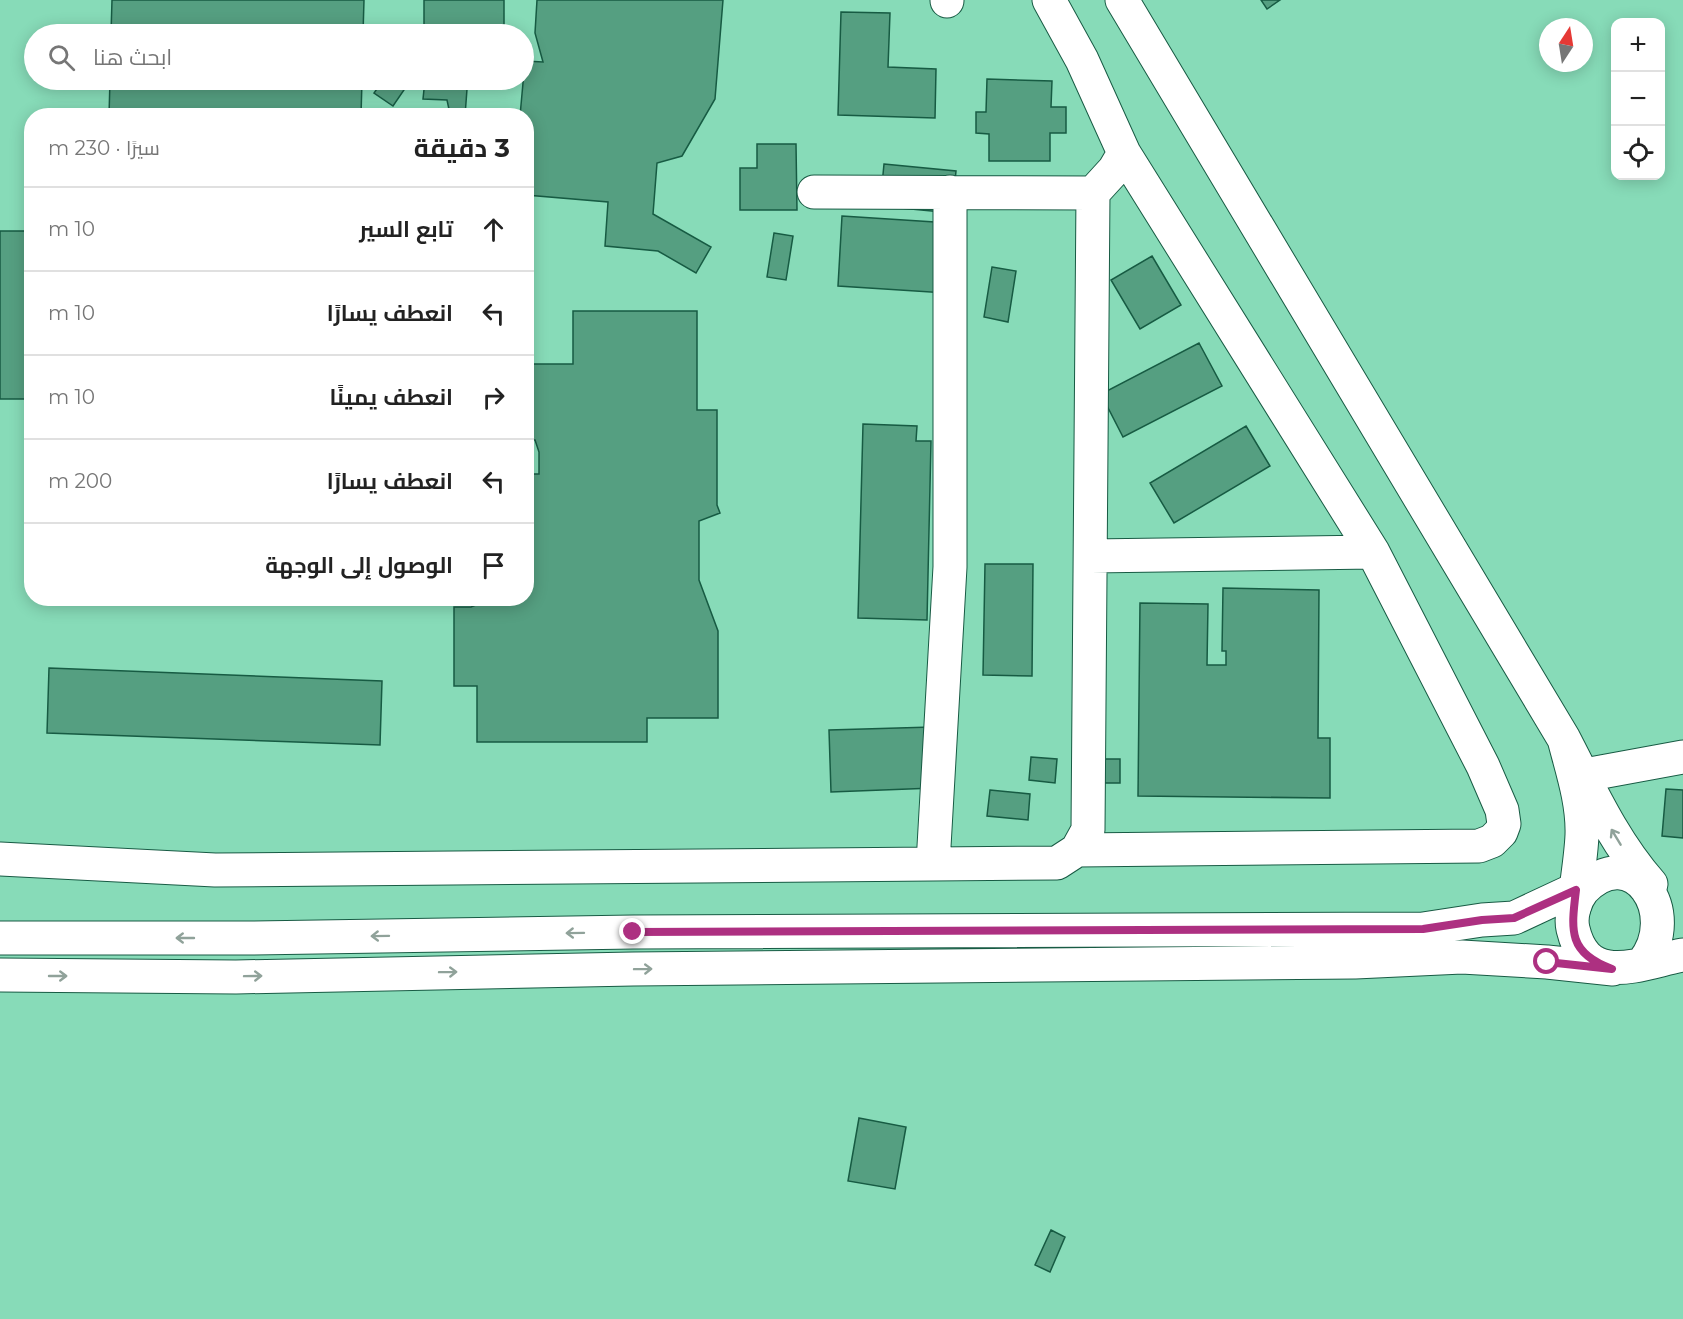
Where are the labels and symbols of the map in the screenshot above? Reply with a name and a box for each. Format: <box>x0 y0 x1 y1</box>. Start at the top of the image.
north arrow <box>1539 18 1593 72</box>
one-way arrow <box>1610 829 1622 846</box>
route end <box>619 918 645 944</box>
one-way arrow <box>566 927 586 939</box>
one-way arrow <box>371 930 391 942</box>
one-way arrow <box>176 932 196 944</box>
route start <box>1533 948 1559 974</box>
one-way arrow <box>633 963 653 975</box>
one-way arrow <box>438 967 458 978</box>
one-way arrow <box>48 970 68 982</box>
one-way arrow <box>243 970 263 982</box>

